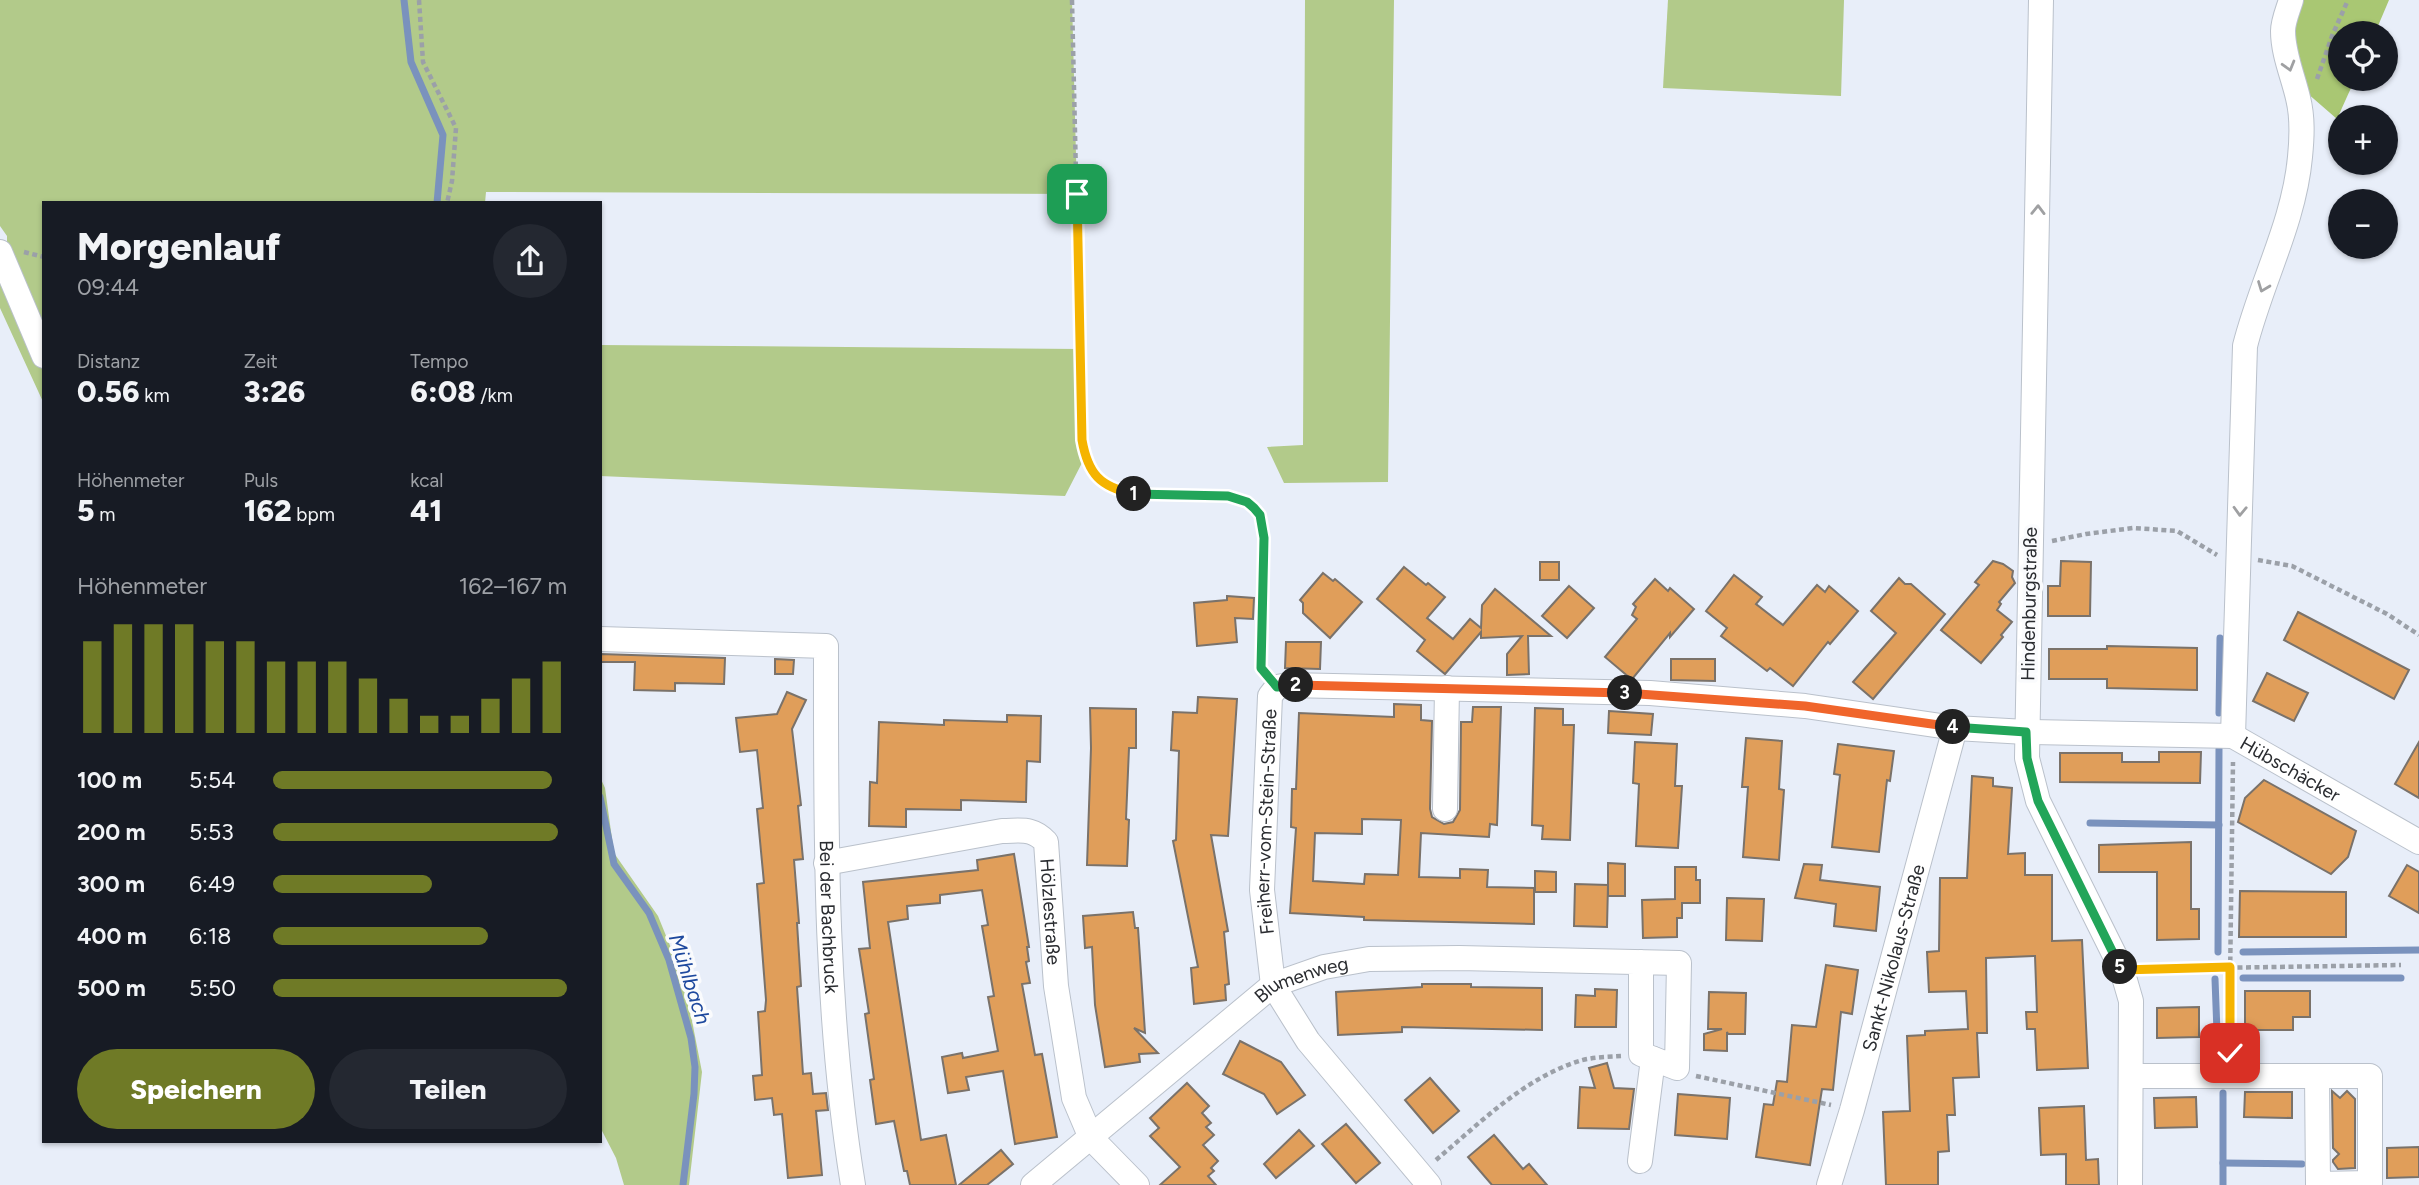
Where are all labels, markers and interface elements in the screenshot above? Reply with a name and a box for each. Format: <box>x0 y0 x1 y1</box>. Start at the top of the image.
map controls <box>2328 21 2398 259</box>
button: locate <box>2328 21 2398 91</box>
one-way arrow <box>2281 60 2295 72</box>
button: + <box>2328 105 2398 175</box>
pin <box>1047 164 1107 224</box>
icon: arrive <box>1058 175 1096 213</box>
button: − <box>2328 189 2398 259</box>
one-way arrow <box>2030 204 2046 215</box>
text: Morgenlauf <box>77 224 281 270</box>
button: share <box>493 224 567 298</box>
text: 09:44 <box>77 273 139 301</box>
one-way arrow <box>2257 280 2271 292</box>
text: Distanz <box>77 350 140 373</box>
text: Zeit <box>244 350 278 373</box>
text: Tempo <box>410 350 468 373</box>
text: 0.56 <box>77 373 140 410</box>
text: 3:26 <box>244 373 305 410</box>
text: 6:08 <box>410 373 476 410</box>
text: km <box>140 384 170 407</box>
text: /km <box>476 384 513 407</box>
text: Höhenmeter <box>77 469 184 492</box>
text: Puls <box>244 469 278 492</box>
text: kcal <box>410 469 444 492</box>
pin: 1 <box>1116 476 1152 512</box>
text: 1 <box>1129 482 1138 505</box>
text: 5 <box>77 492 95 529</box>
text: 162 <box>244 492 292 529</box>
text: 41 <box>410 492 442 529</box>
text: m <box>95 503 115 526</box>
text: bpm <box>292 503 335 526</box>
one-way arrow <box>2232 506 2248 517</box>
street label: Hindenburgstraße <box>2016 527 2042 681</box>
text: Höhenmeter <box>77 572 207 600</box>
text: 162–167 m <box>459 572 567 600</box>
pin: 2 <box>1278 668 1314 702</box>
text: 2 <box>1290 673 1301 696</box>
pin: 3 <box>1608 676 1642 710</box>
text: 3 <box>1619 681 1630 704</box>
street label: Freiherr-vom-Stein-Straße <box>1250 708 1281 936</box>
pin: 4 <box>1936 710 1970 744</box>
text: 4 <box>1946 715 1959 738</box>
street label: Hübschäcker <box>2236 731 2345 807</box>
text: 100 m <box>77 766 142 794</box>
text: 5:54 <box>189 766 236 794</box>
text: 200 m <box>77 818 146 846</box>
text: 5:53 <box>189 818 234 846</box>
street label: Bei der Bachbruck <box>815 840 844 995</box>
street label: Hölzlestraße <box>1036 858 1066 966</box>
street label: Sankt-Nikolaus-Straße <box>1857 862 1929 1054</box>
text: 300 m <box>77 870 145 898</box>
text: 6:49 <box>189 870 235 898</box>
text: 400 m <box>77 922 147 950</box>
text: 6:18 <box>189 922 231 950</box>
water label: Mühlbach <box>664 931 716 1028</box>
pin: 5 <box>2102 950 2138 984</box>
street label: Blumenweg <box>1249 951 1350 1007</box>
text: 5 <box>2114 955 2125 978</box>
text: 500 m <box>77 974 146 1002</box>
text: 5:50 <box>189 974 236 1002</box>
pin <box>2200 1023 2260 1083</box>
icon: check <box>2211 1034 2249 1072</box>
button: Speichern <box>77 1049 315 1129</box>
button: Teilen <box>329 1049 567 1129</box>

